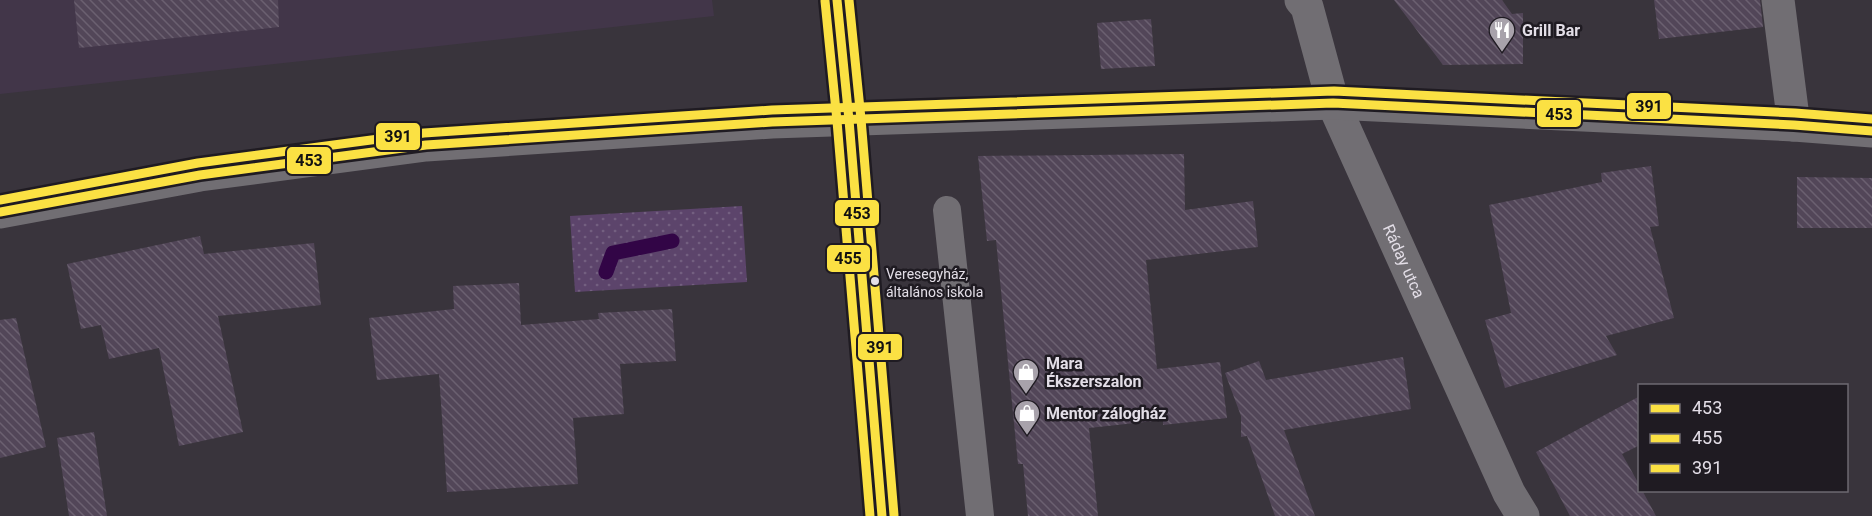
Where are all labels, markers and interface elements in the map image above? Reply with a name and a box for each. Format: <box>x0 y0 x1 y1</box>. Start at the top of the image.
restaurant icon: Grill Bar <box>1487 15 1517 53</box>
place label: Grill Bar <box>1522 21 1580 40</box>
line badge: 391 <box>1626 92 1672 120</box>
text: 391 <box>1635 97 1663 116</box>
line badge: 453 <box>1536 99 1582 128</box>
text: 453 <box>1545 105 1573 124</box>
line badge: 391 <box>375 122 421 151</box>
text: 391 <box>384 127 412 146</box>
line badge: 453 <box>286 146 332 175</box>
text: 453 <box>295 151 323 170</box>
line badge: 453 <box>834 199 880 227</box>
text: 453 <box>843 204 871 223</box>
street label: Ráday utca <box>1379 221 1429 301</box>
line badge: 455 <box>826 244 871 273</box>
text: 455 <box>834 249 862 268</box>
place label: Veresegyház, általános iskola <box>886 266 983 300</box>
marker: Veresegyház, általános iskola <box>869 275 881 287</box>
line badge: 391 <box>857 333 903 361</box>
text: 391 <box>866 338 894 357</box>
place label: Mara Ékszerszalon <box>1046 354 1141 391</box>
shop icon: Mara Ékszerszalon <box>1011 357 1041 395</box>
legend <box>1638 384 1848 492</box>
text: 453 <box>1692 397 1722 418</box>
shop icon: Mentor zálogház <box>1012 398 1042 436</box>
place label: Mentor zálogház <box>1046 404 1166 423</box>
text: 455 <box>1692 427 1722 448</box>
text: 391 <box>1692 457 1722 478</box>

